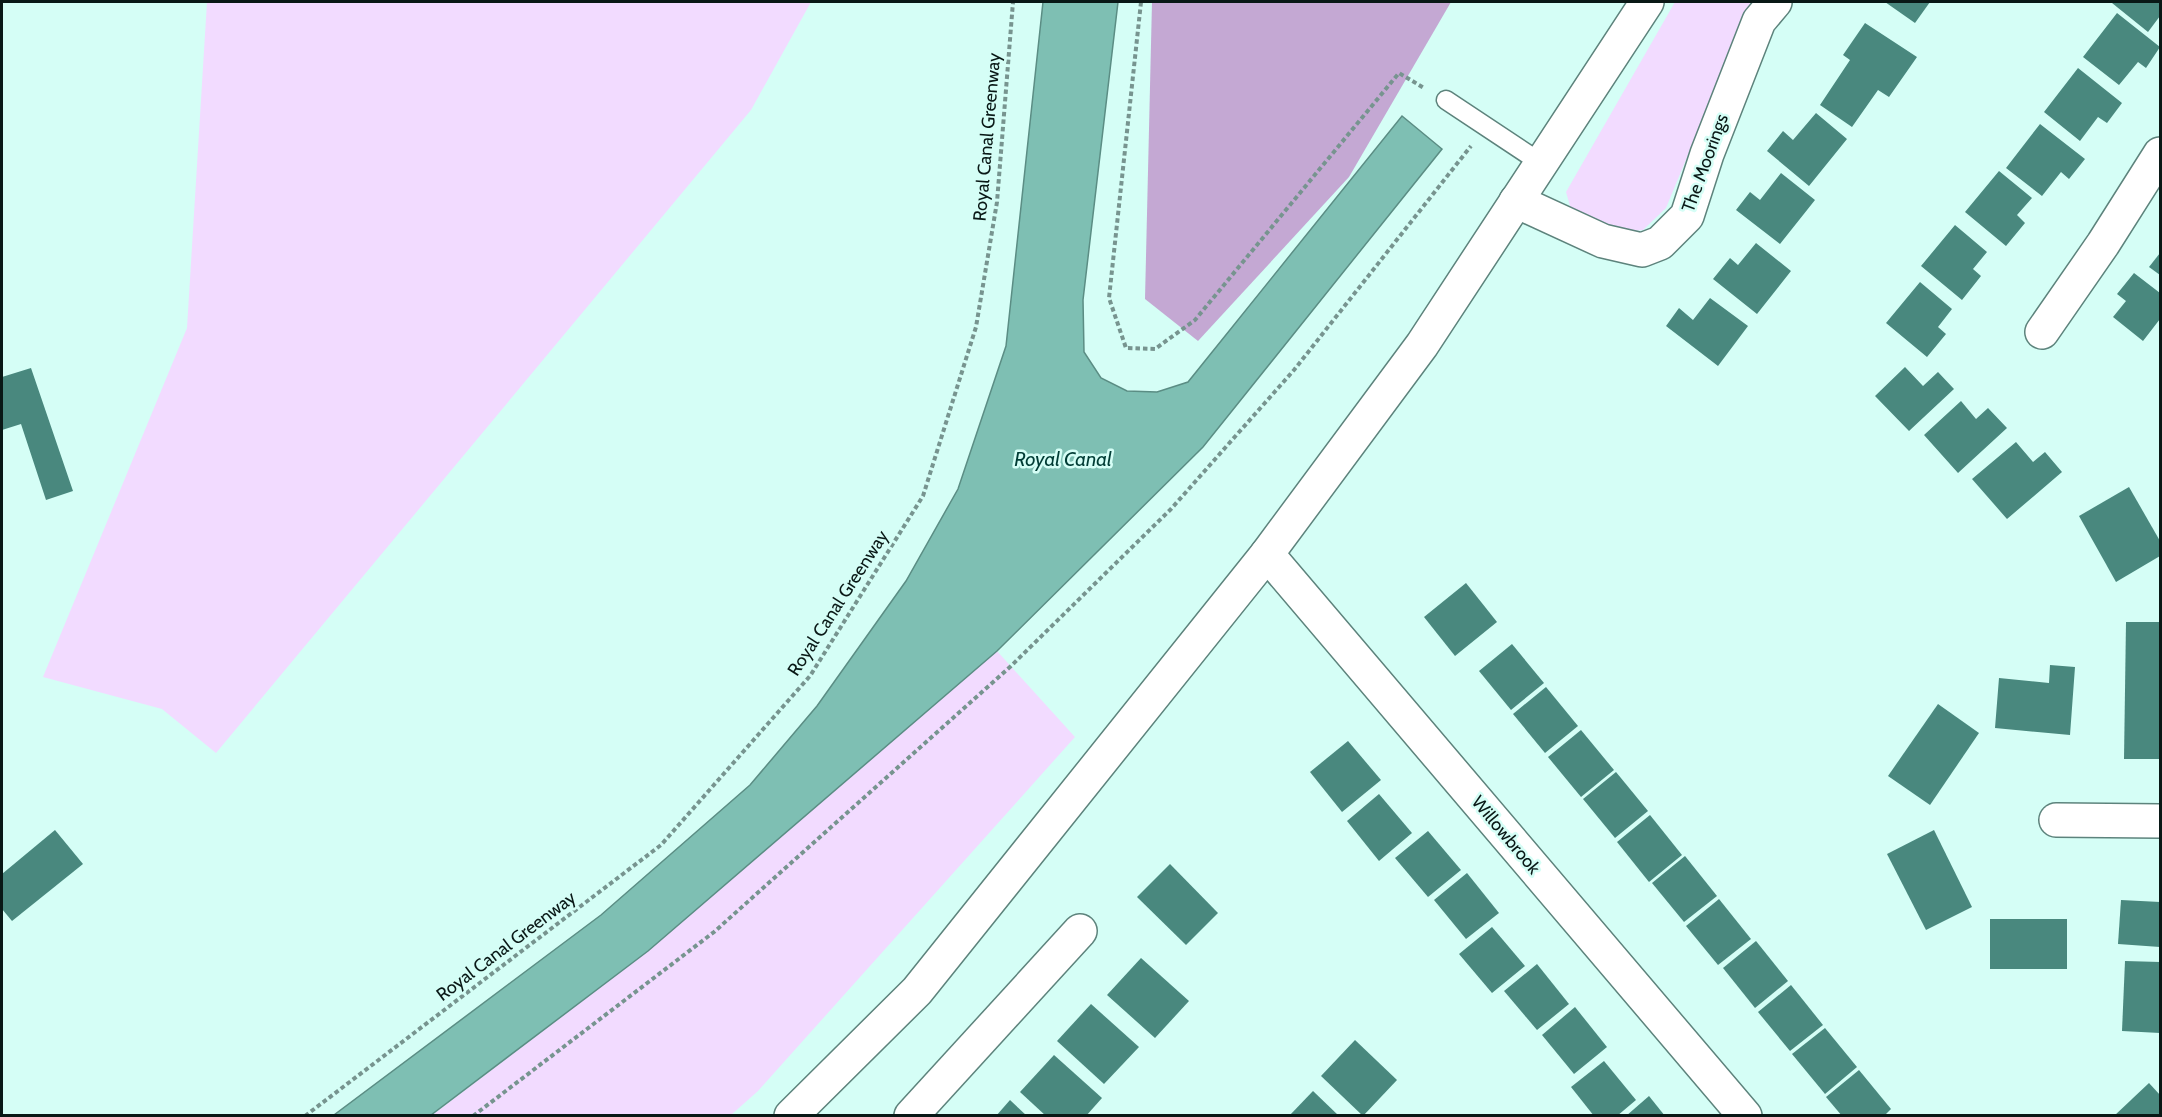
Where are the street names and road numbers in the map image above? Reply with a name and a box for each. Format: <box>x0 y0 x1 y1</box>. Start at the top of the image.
street label: Royal Canal Greenway <box>969 52 1005 222</box>
street label: The Moorings <box>1677 111 1733 215</box>
street label: Royal Canal Greenway <box>783 526 893 680</box>
street label: Willowbrook <box>1467 791 1546 879</box>
street label: Royal Canal Greenway <box>432 886 580 1006</box>

